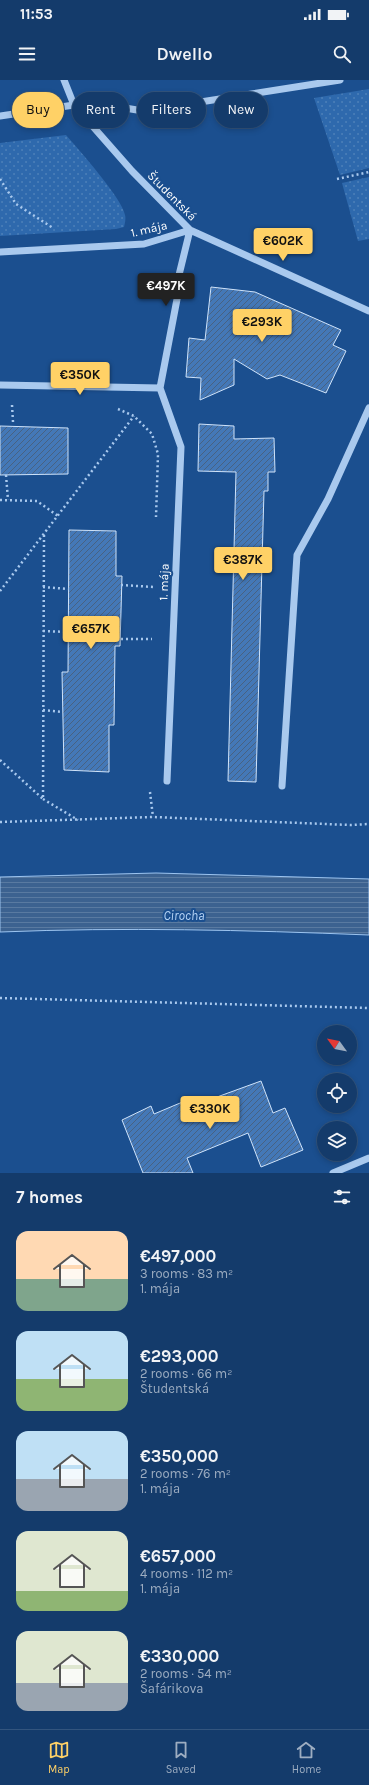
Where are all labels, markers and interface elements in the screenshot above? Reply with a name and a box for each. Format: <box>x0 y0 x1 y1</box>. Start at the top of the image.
text: 11:53 <box>20 5 53 23</box>
icon: menu <box>16 43 38 65</box>
text: Dwello <box>157 43 212 65</box>
icon: search <box>331 43 353 65</box>
chip: Buy <box>12 92 64 128</box>
chip: Rent <box>72 92 129 128</box>
chip: Filters <box>137 92 206 128</box>
chip: New <box>214 92 268 128</box>
street label: Študentská <box>145 168 200 223</box>
street label: 1. mája <box>129 218 169 240</box>
pin: €602K <box>255 228 311 262</box>
text: €602K <box>263 233 303 248</box>
pin: €497K <box>138 273 194 307</box>
text: €497K <box>147 278 185 293</box>
pin: €293K <box>234 309 290 343</box>
text: €293K <box>242 314 282 329</box>
pin: €350K <box>52 362 108 396</box>
text: €350K <box>60 367 100 382</box>
pin: €387K <box>215 547 271 581</box>
text: €387K <box>223 552 263 567</box>
street label: 1. mája <box>156 563 172 601</box>
pin: €657K <box>63 616 119 650</box>
text: €657K <box>72 621 110 636</box>
water label: Cirocha <box>163 908 205 923</box>
north arrow <box>317 1025 357 1065</box>
map controls <box>317 1025 357 1161</box>
button: locate <box>317 1073 357 1113</box>
pin: €330K <box>182 1096 238 1130</box>
text: €330K <box>189 1101 231 1116</box>
button: layers <box>317 1121 357 1161</box>
icon: filters <box>331 1186 353 1208</box>
text: 7 homes <box>16 1187 83 1207</box>
text: €497,000 <box>140 1246 216 1266</box>
icon: home <box>48 1247 96 1295</box>
text: 3 rooms · 83 m² <box>140 1266 233 1281</box>
text: 1. mája <box>140 1281 180 1296</box>
text: €293,000 <box>140 1346 219 1366</box>
icon: home <box>48 1347 96 1395</box>
text: 2 rooms · 66 m² <box>140 1366 232 1381</box>
text: Študentská <box>140 1381 209 1396</box>
text: €350,000 <box>140 1446 219 1466</box>
icon: home <box>48 1447 96 1495</box>
text: 2 rooms · 76 m² <box>140 1466 231 1481</box>
text: 1. mája <box>140 1481 180 1496</box>
text: €657,000 <box>140 1546 216 1566</box>
icon: home <box>48 1547 96 1595</box>
text: 4 rooms · 112 m² <box>140 1566 233 1581</box>
text: 1. mája <box>140 1581 180 1596</box>
text: €330,000 <box>140 1646 219 1666</box>
icon: home <box>48 1647 96 1695</box>
text: 2 rooms · 54 m² <box>140 1666 232 1681</box>
text: Šafárikova <box>140 1681 203 1696</box>
tab: Map <box>48 1739 70 1776</box>
tab: Saved <box>166 1739 196 1776</box>
tab: Home <box>292 1739 321 1776</box>

